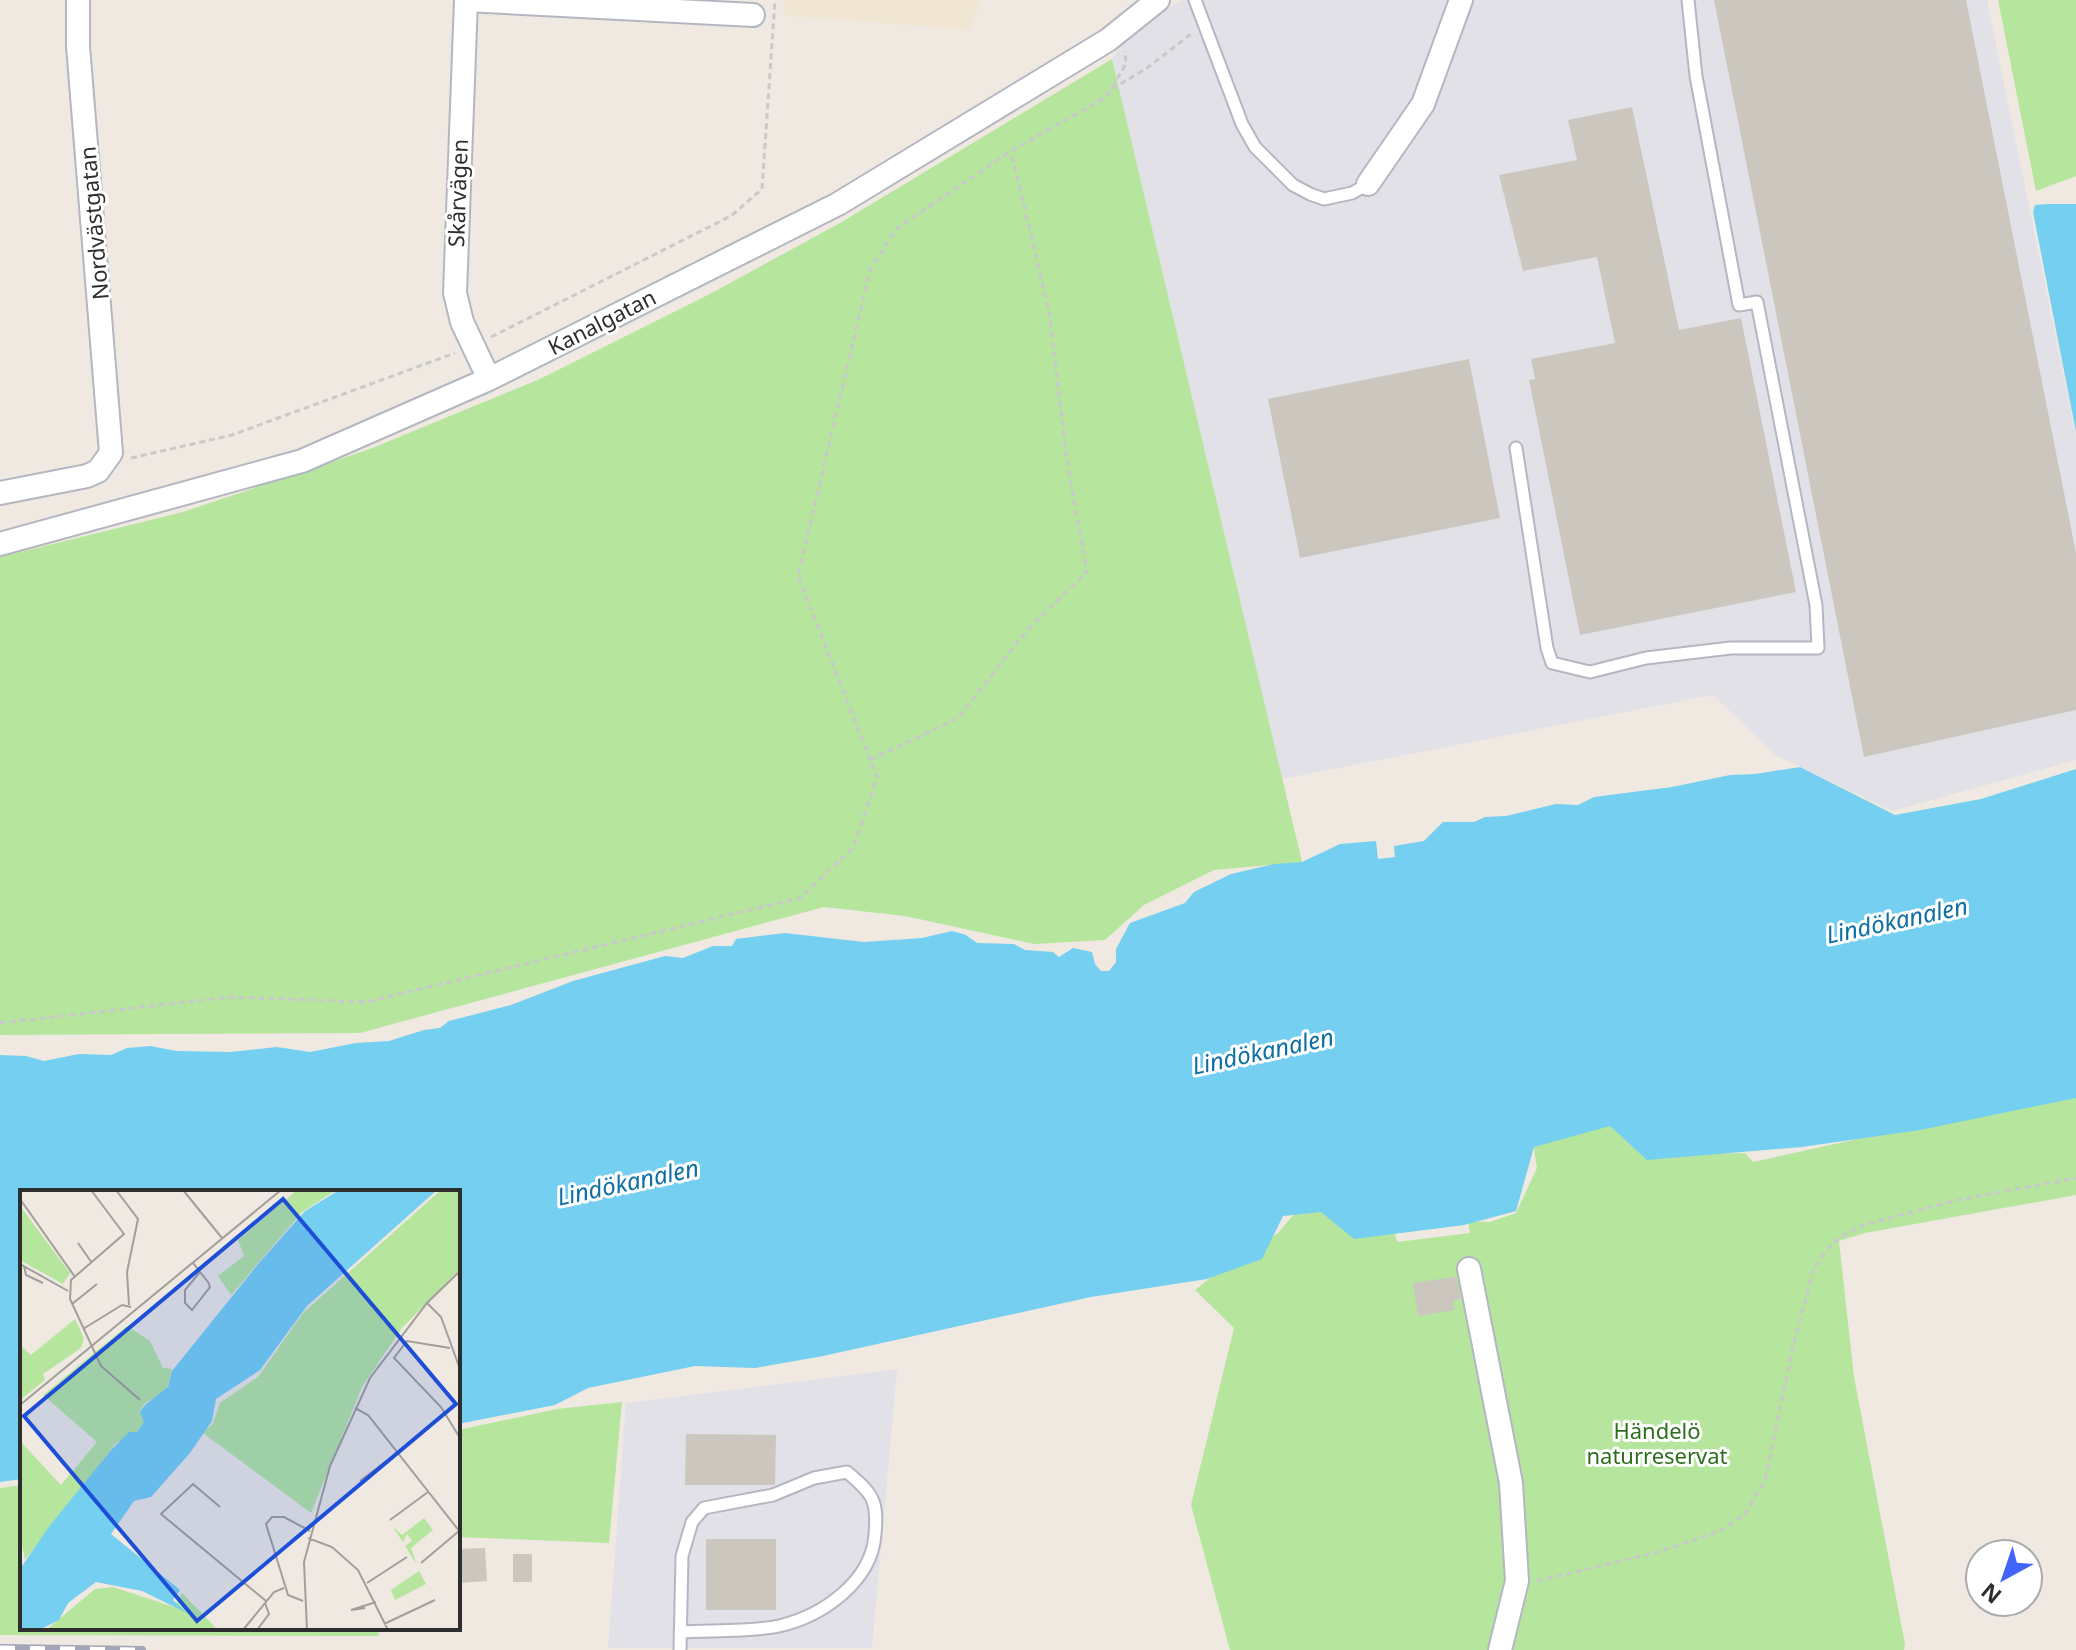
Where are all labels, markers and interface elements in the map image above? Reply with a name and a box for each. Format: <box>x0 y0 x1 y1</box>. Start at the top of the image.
street label: Skårvägen <box>440 138 474 248</box>
street label: Nordvästgatan <box>71 145 115 301</box>
street label: Kanalgatan <box>542 281 661 361</box>
water label: Lindökanalen <box>1823 888 1971 951</box>
water label: Lindökanalen <box>1189 1019 1337 1082</box>
water label: Lindökanalen <box>554 1150 702 1213</box>
inset map <box>20 1190 460 1630</box>
park label: Händelö naturreservat <box>1586 1415 1728 1470</box>
north arrow <box>1964 1538 2044 1618</box>
text: N <box>1974 1577 2007 1611</box>

